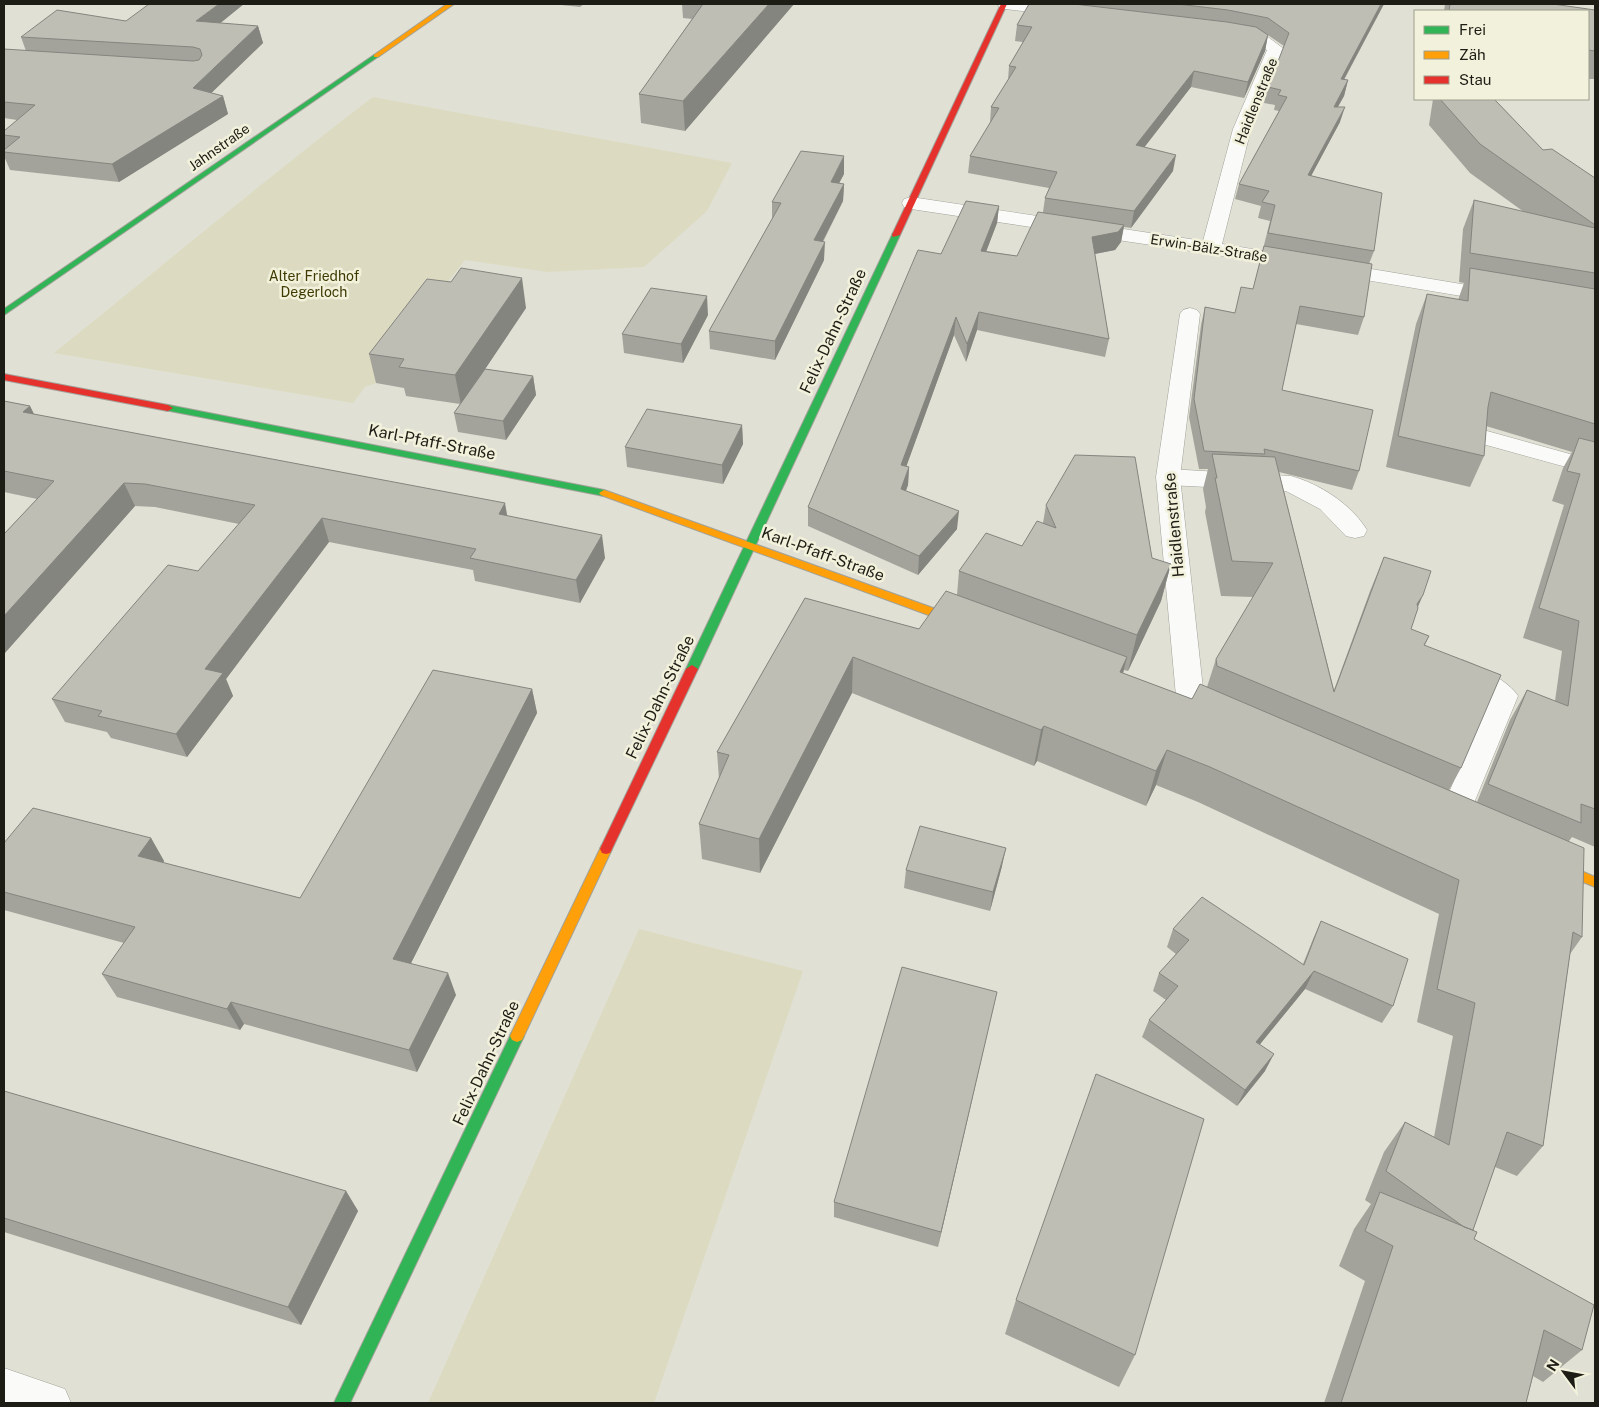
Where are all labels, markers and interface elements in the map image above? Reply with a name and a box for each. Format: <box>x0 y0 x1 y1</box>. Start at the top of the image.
legend <box>1414 10 1589 100</box>
text: Frei <box>1459 21 1486 38</box>
text: Zäh <box>1459 46 1486 63</box>
street label: Haidlenstraße <box>1231 55 1281 147</box>
text: Stau <box>1459 71 1492 88</box>
street label: Jahnstraße <box>185 120 253 174</box>
street label: Erwin-Bälz-Straße <box>1149 231 1269 265</box>
street label: Felix-Dahn-Straße <box>796 266 870 396</box>
park label: Alter Friedhof Degerloch <box>269 268 360 300</box>
street label: Karl-Pfaff-Straße <box>367 420 497 464</box>
street label: Haidlenstraße <box>1160 472 1188 578</box>
street label: Karl-Pfaff-Straße <box>759 523 887 585</box>
street label: Felix-Dahn-Straße <box>622 632 698 762</box>
street label: Felix-Dahn-Straße <box>449 998 523 1128</box>
north arrow <box>1539 1347 1589 1397</box>
text: N <box>1543 1356 1563 1374</box>

